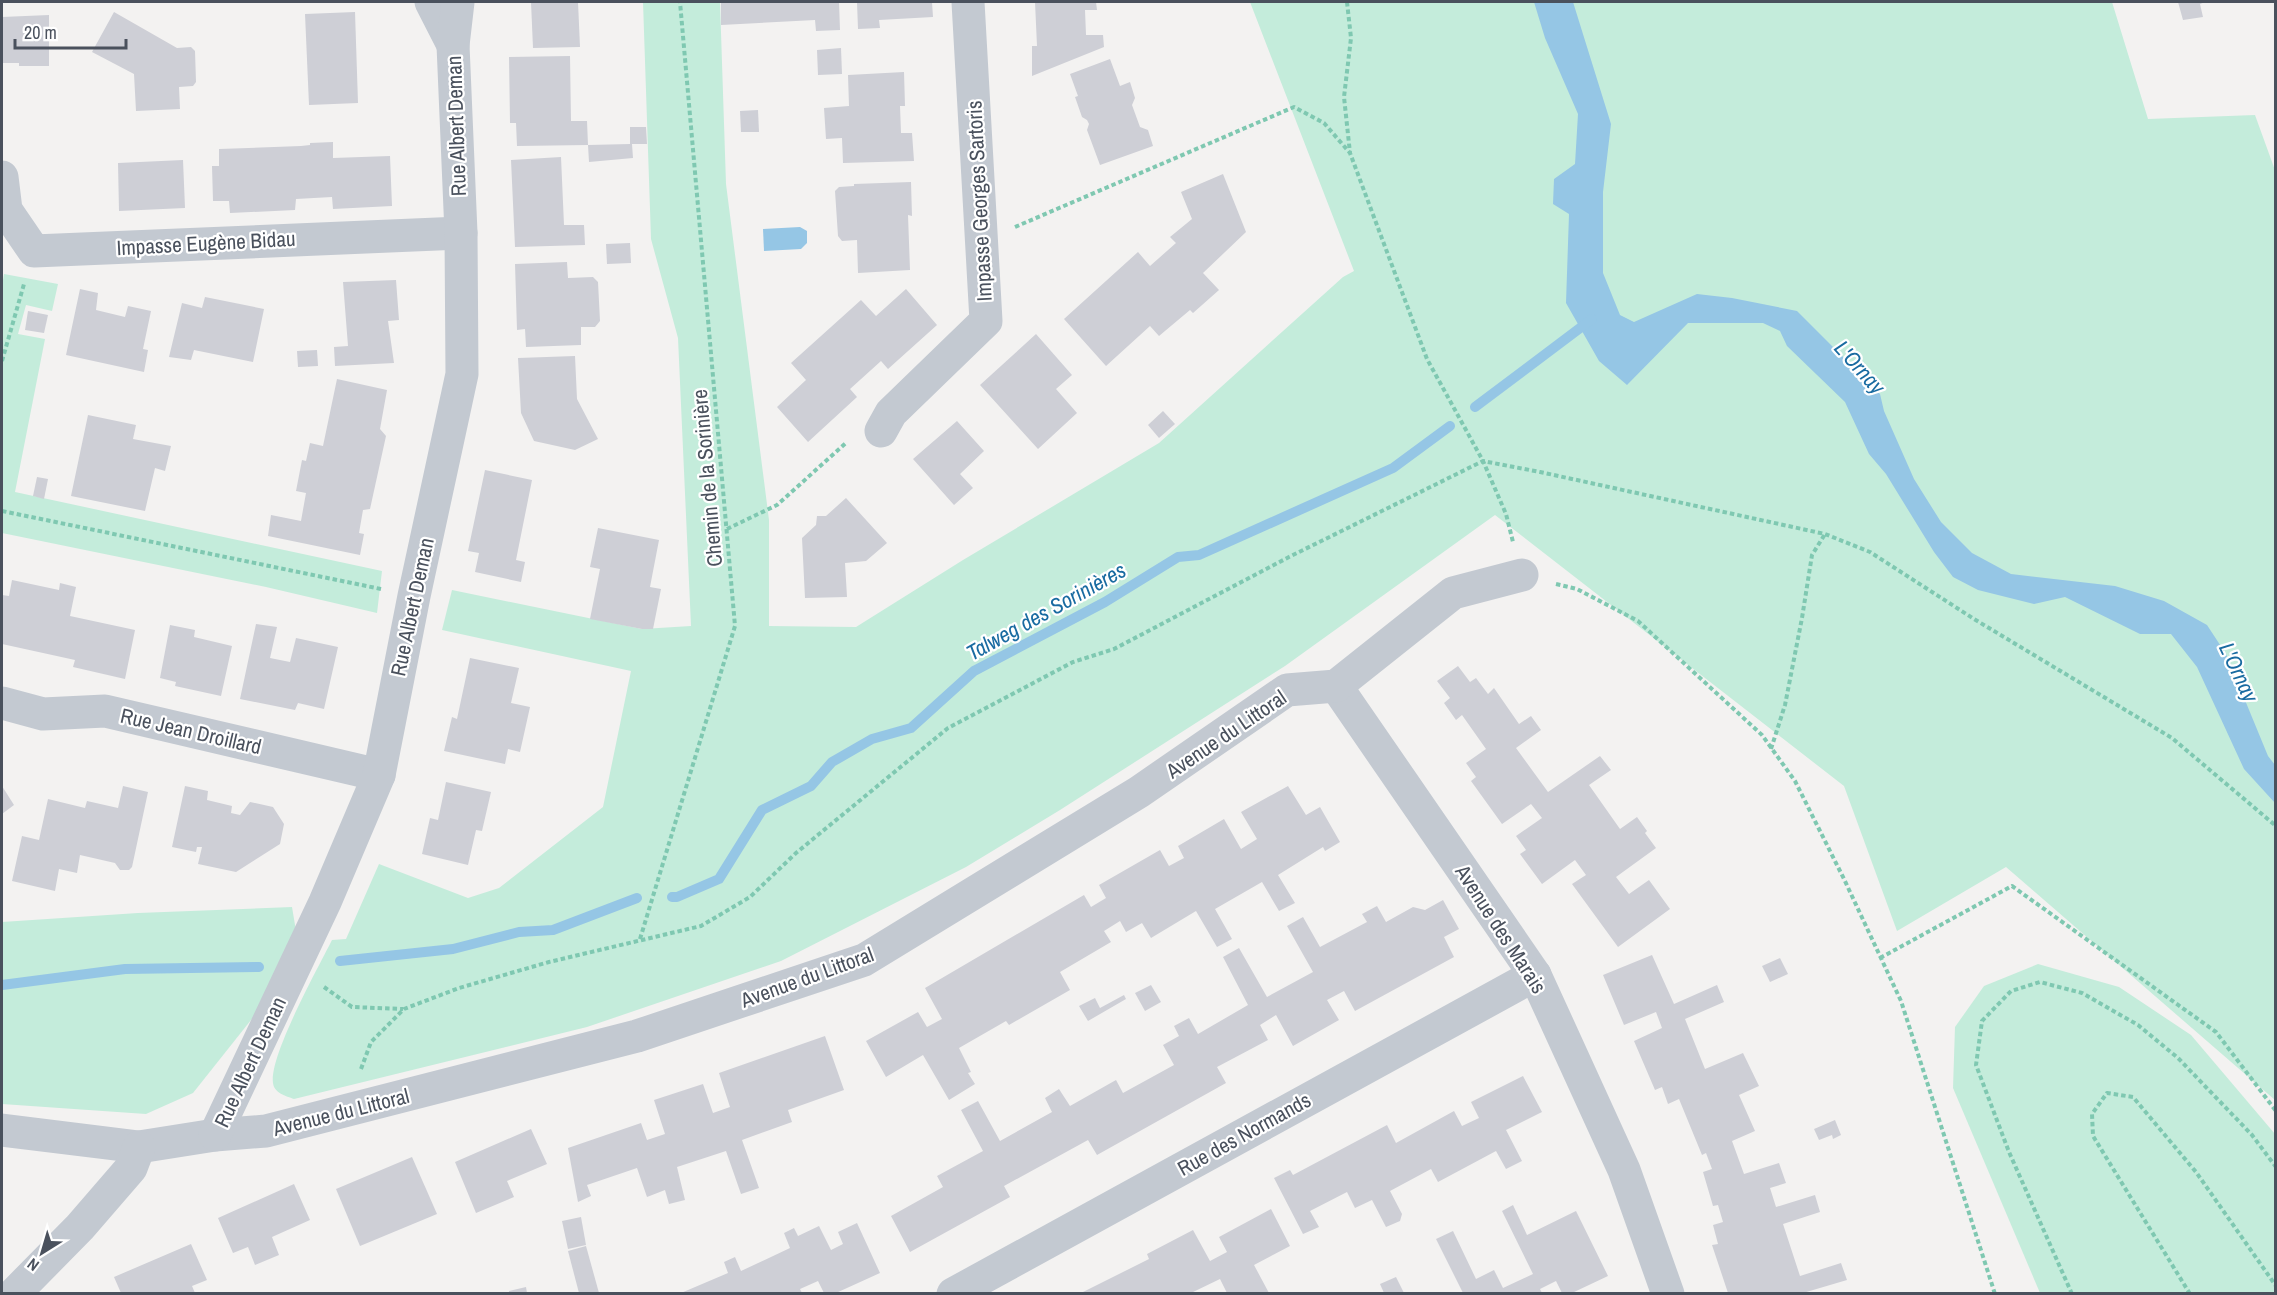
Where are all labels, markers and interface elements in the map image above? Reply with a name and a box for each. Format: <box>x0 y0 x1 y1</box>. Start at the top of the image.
scale bar <box>15 12 126 50</box>
text: 20 m <box>24 20 57 45</box>
street label: Rue Albert Deman <box>439 55 473 197</box>
street label: Impasse Georges Sartoris <box>959 100 999 302</box>
street label: Impasse Eugène Bidau <box>116 224 296 262</box>
water label: L'Ornay <box>1828 334 1893 401</box>
street label: Chemin de la Sorinière <box>685 388 729 568</box>
street label: Rue Albert Deman <box>383 535 441 679</box>
water label: Talweg des Sorinières <box>961 555 1131 667</box>
water label: L'Ornay <box>2212 637 2266 708</box>
street label: Avenue du Littoral <box>1159 683 1292 786</box>
street label: Rue Jean Droillard <box>118 701 264 761</box>
street label: Avenue des Marais <box>1448 858 1553 999</box>
street label: Avenue du Littoral <box>736 940 877 1015</box>
street label: Rue Albert Deman <box>207 992 293 1132</box>
street label: Avenue du Littoral <box>269 1081 412 1143</box>
street label: Rue des Normands <box>1172 1085 1316 1183</box>
north arrow <box>12 1223 72 1283</box>
text: N <box>23 1253 43 1277</box>

